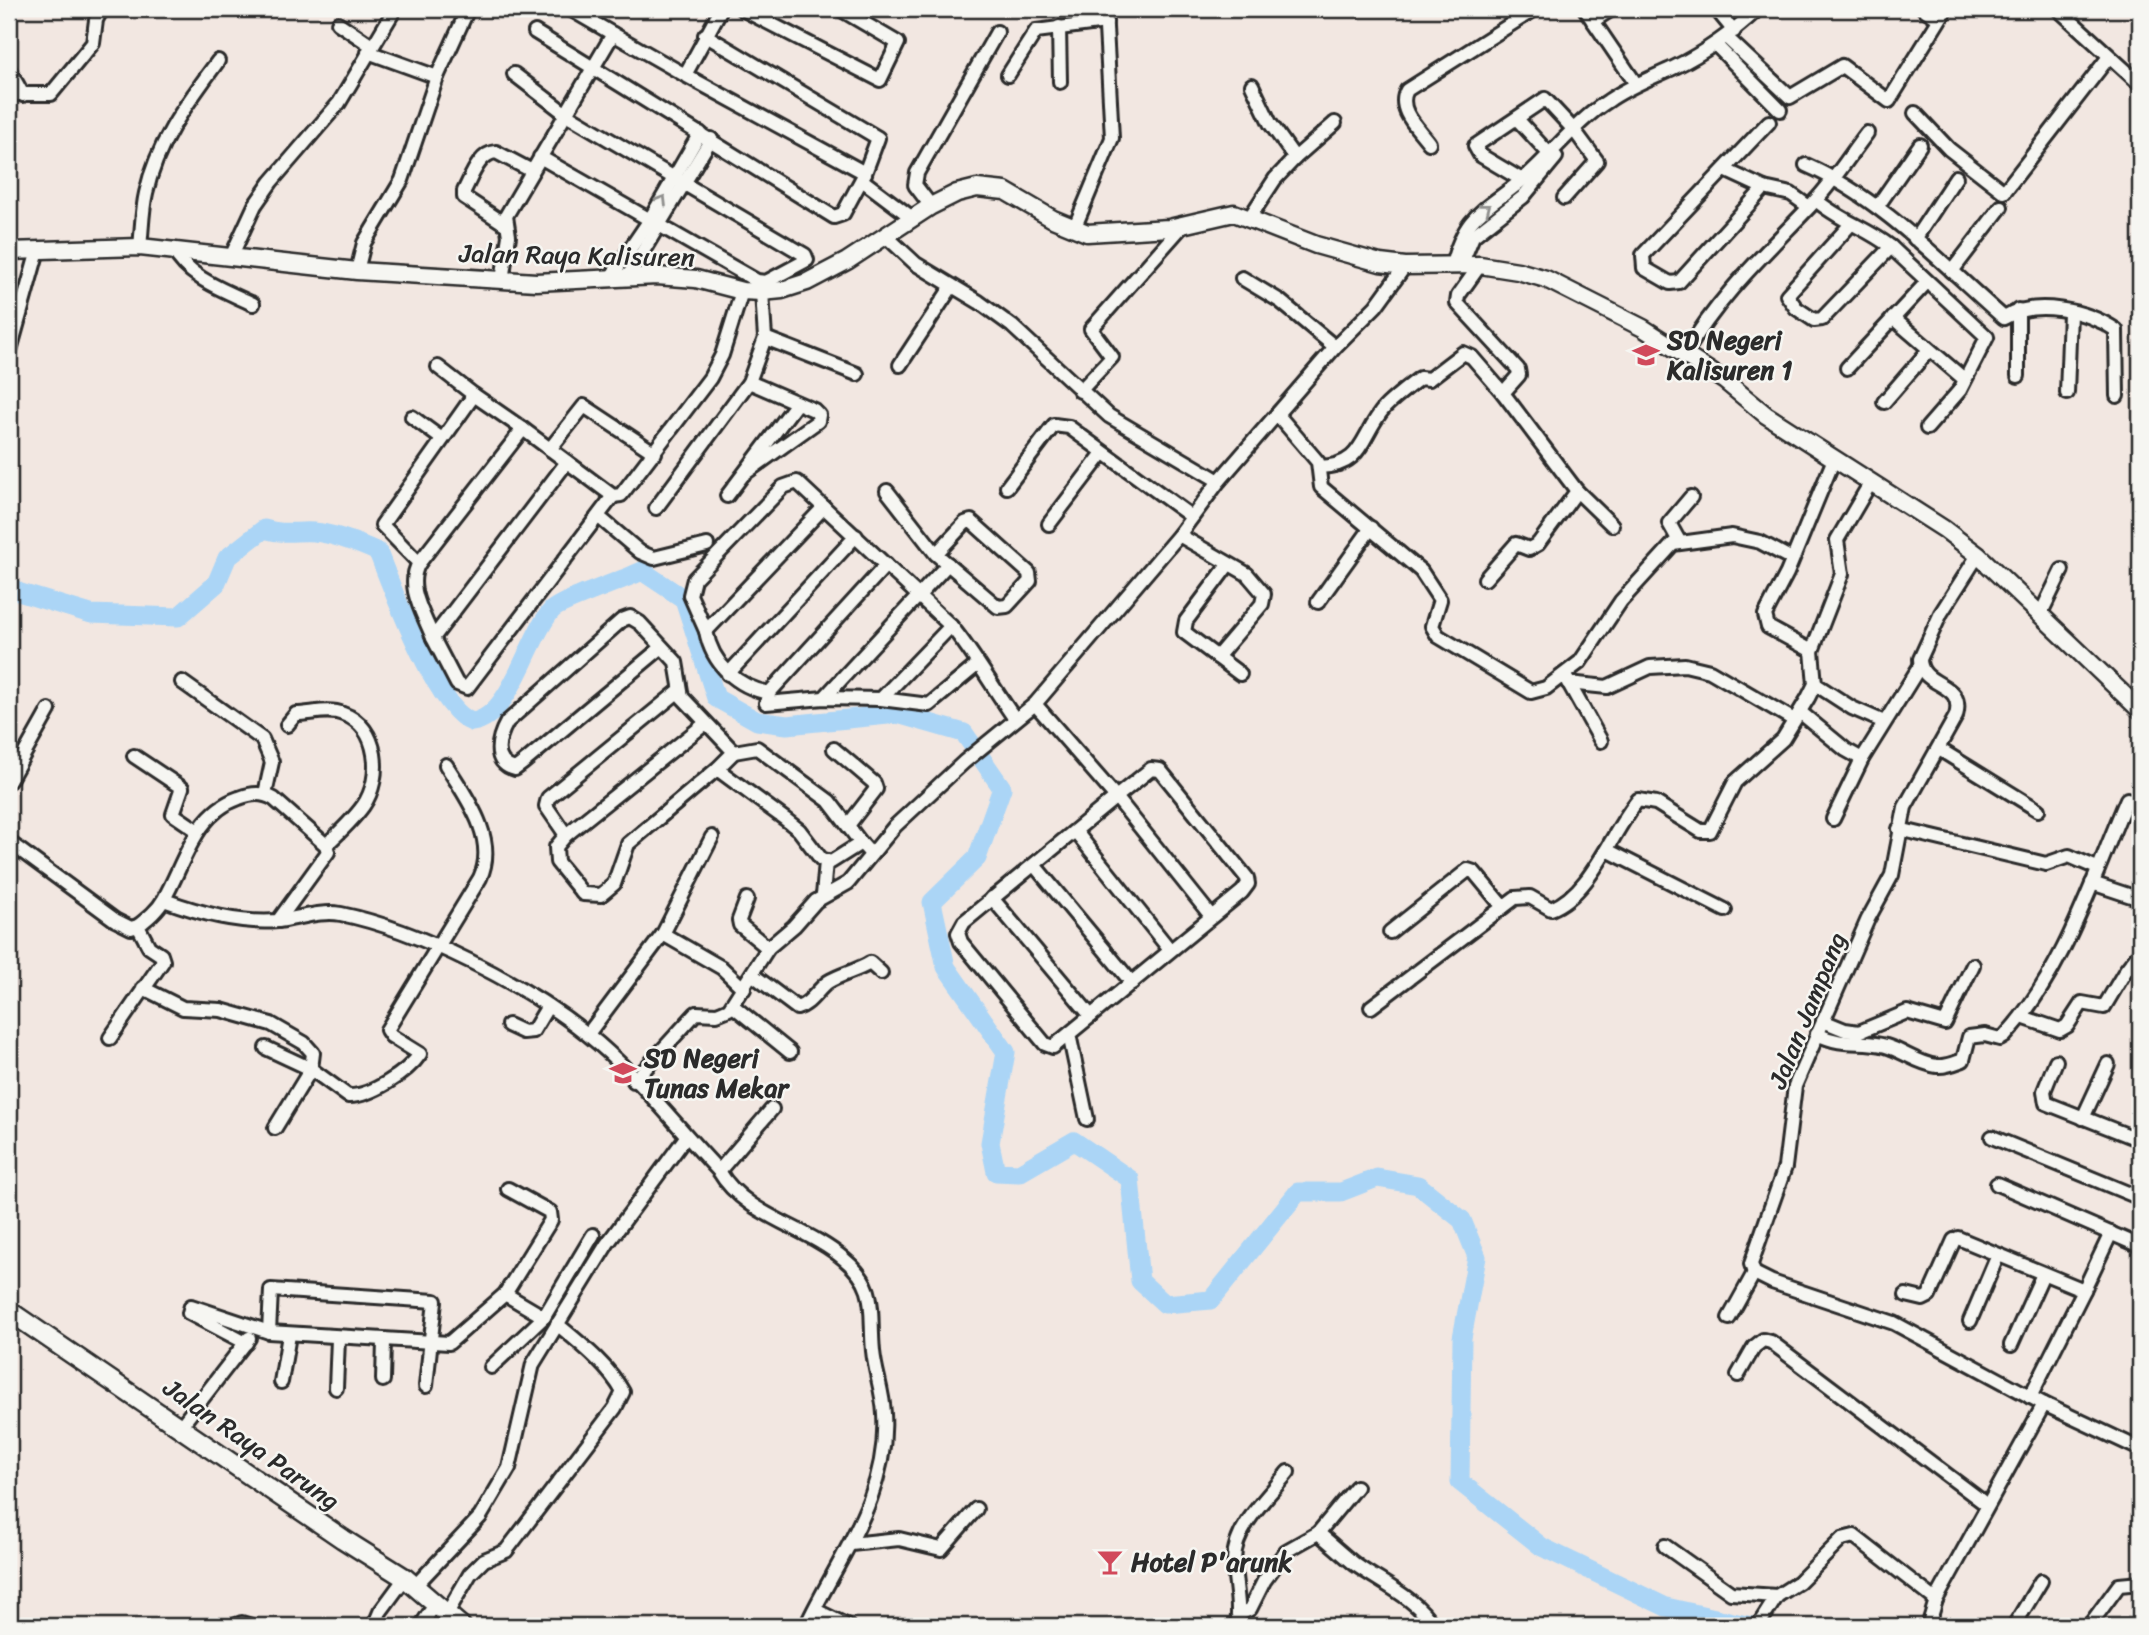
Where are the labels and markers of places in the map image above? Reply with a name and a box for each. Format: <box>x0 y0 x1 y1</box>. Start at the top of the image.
place label: SD Negeri Kalisuren 1 <box>1666 317 1792 393</box>
school or university icon: SD Negeri Kalisuren 1 <box>1631 340 1661 370</box>
place label: SD Negeri Tunas Mekar <box>643 1035 790 1111</box>
school or university icon: SD Negeri Tunas Mekar <box>608 1058 638 1088</box>
place label: Hotel P'arunk <box>1131 1539 1292 1585</box>
bar icon: Hotel P'arunk <box>1095 1547 1125 1577</box>

